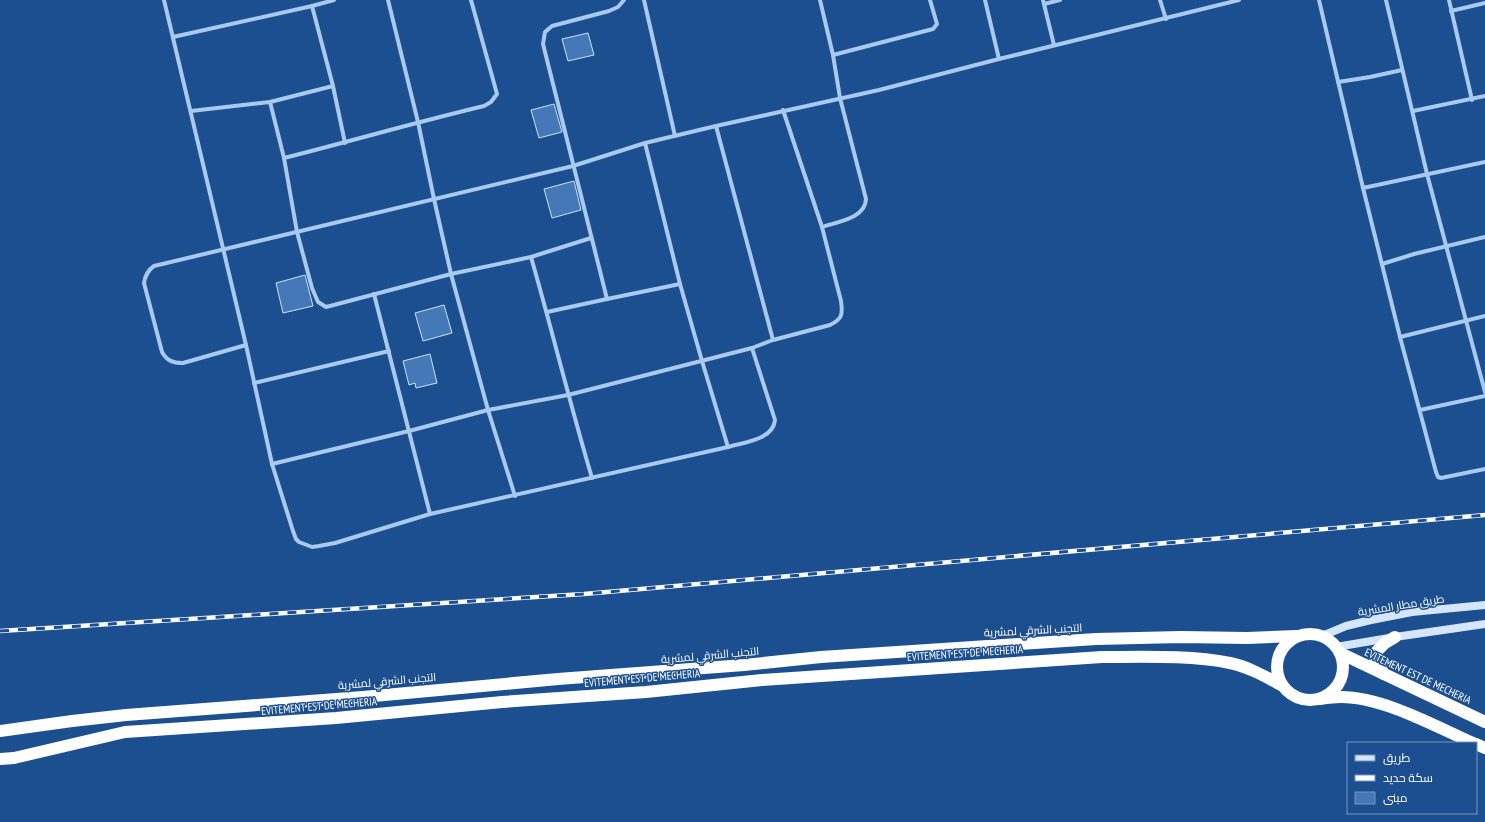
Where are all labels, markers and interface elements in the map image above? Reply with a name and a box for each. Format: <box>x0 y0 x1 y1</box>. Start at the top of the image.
street label: طريق مطار المشرية <box>1357 591 1445 619</box>
street label: التجنب الشرقي لمشرية <box>983 620 1083 642</box>
street label: EVITEMENT EST DE MECHERIA <box>907 642 1024 664</box>
street label: التجنب الشرقي لمشرية <box>660 644 760 668</box>
street label: EVITEMENT EST DE MECHERIA <box>1362 645 1474 707</box>
street label: EVITEMENT EST DE MECHERIA <box>584 666 701 690</box>
street label: التجنب الشرقي لمشرية <box>337 670 437 694</box>
street label: EVITEMENT EST DE MECHERIA <box>261 694 378 718</box>
legend <box>1347 742 1477 814</box>
text: طريق <box>1383 750 1411 765</box>
text: سكة حديد <box>1383 770 1433 785</box>
text: مبنى <box>1383 790 1408 805</box>

